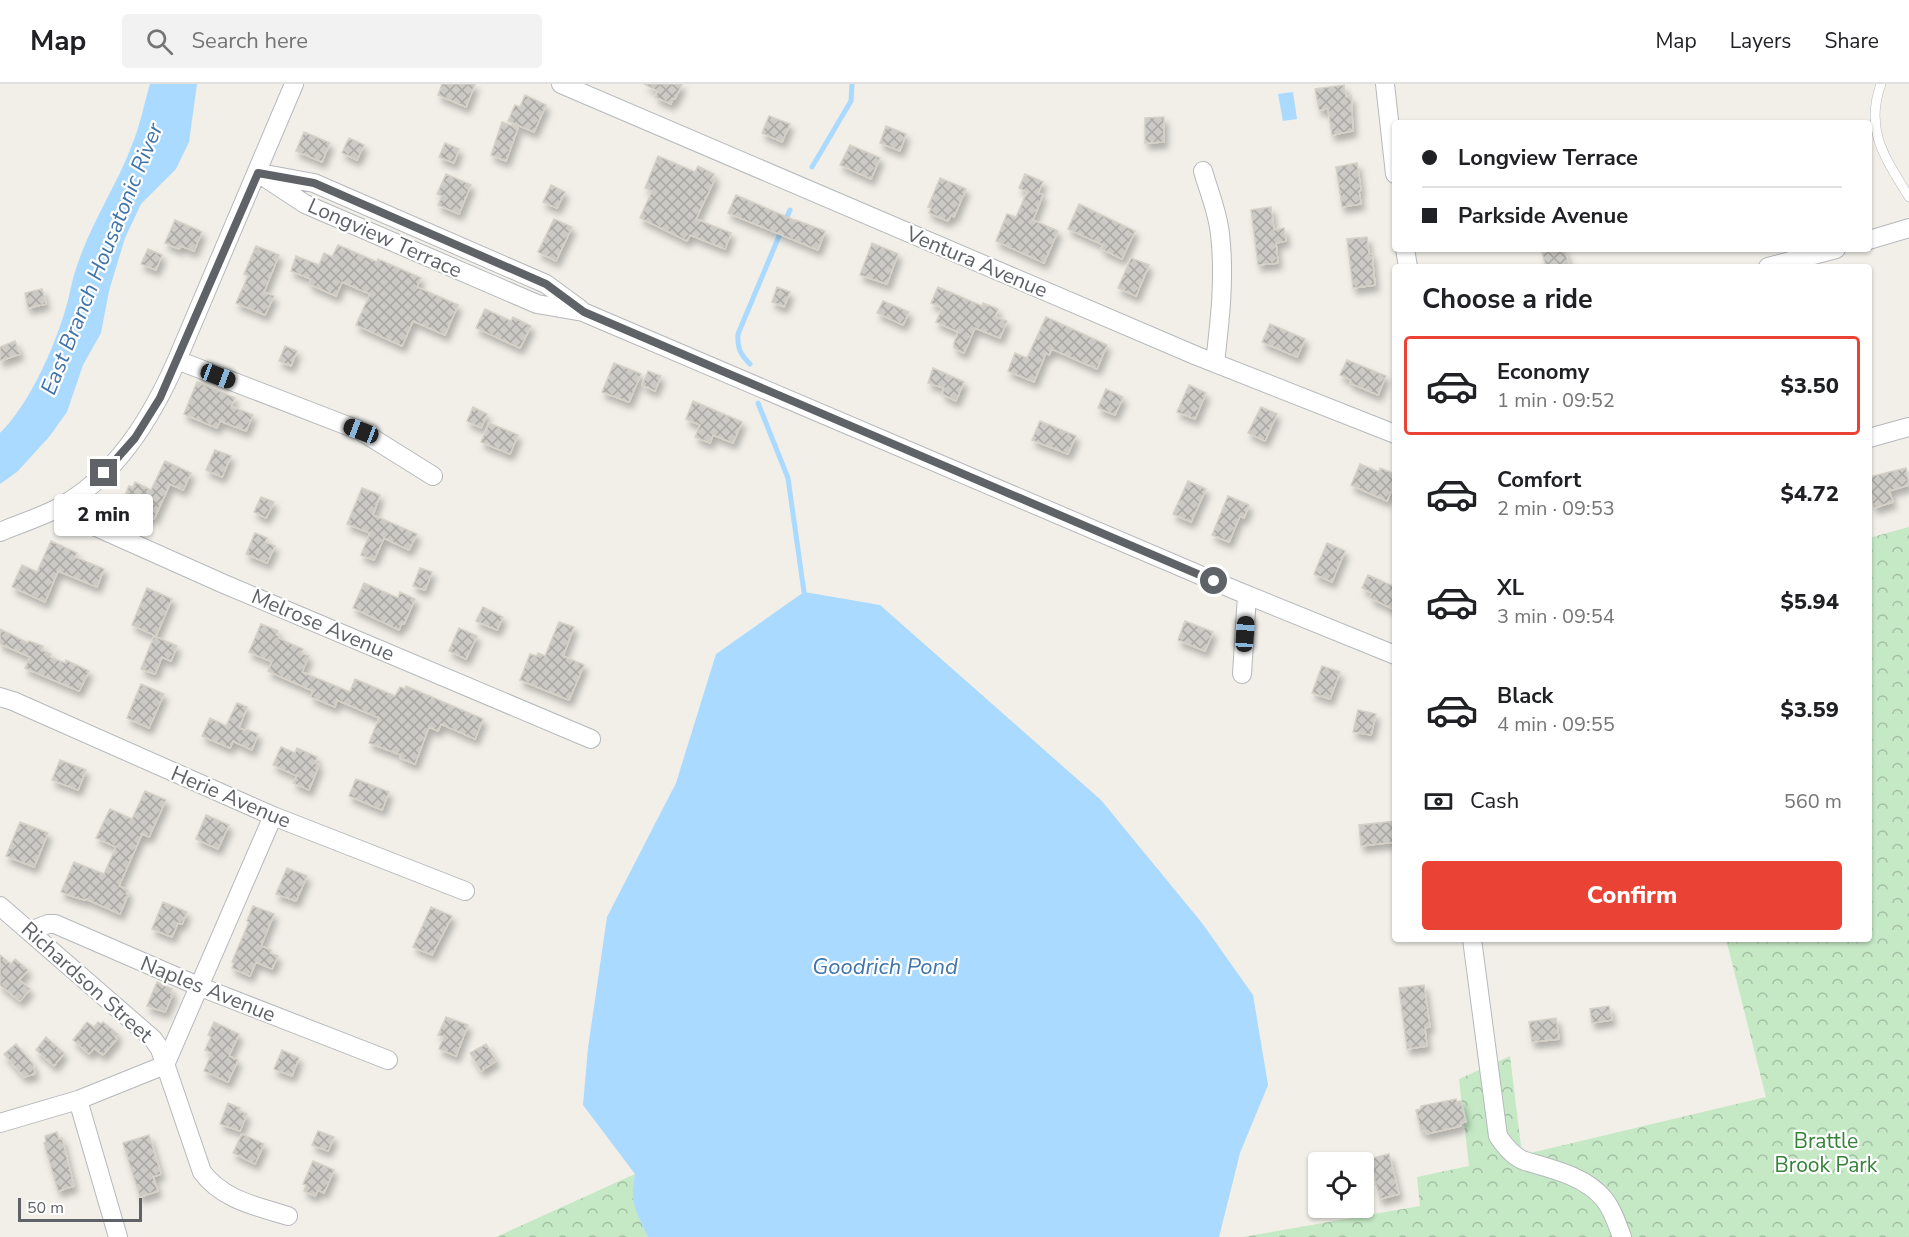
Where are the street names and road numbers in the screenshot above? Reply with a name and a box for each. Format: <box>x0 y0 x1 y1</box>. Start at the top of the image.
street label: Longview Terrace <box>304 191 466 285</box>
street label: Ventura Avenue <box>901 219 1052 304</box>
street label: Melrose Avenue <box>247 582 399 668</box>
street label: Herie Avenue <box>167 759 295 835</box>
street label: Richardson Street <box>15 915 159 1049</box>
street label: Naples Avenue <box>136 949 280 1029</box>

